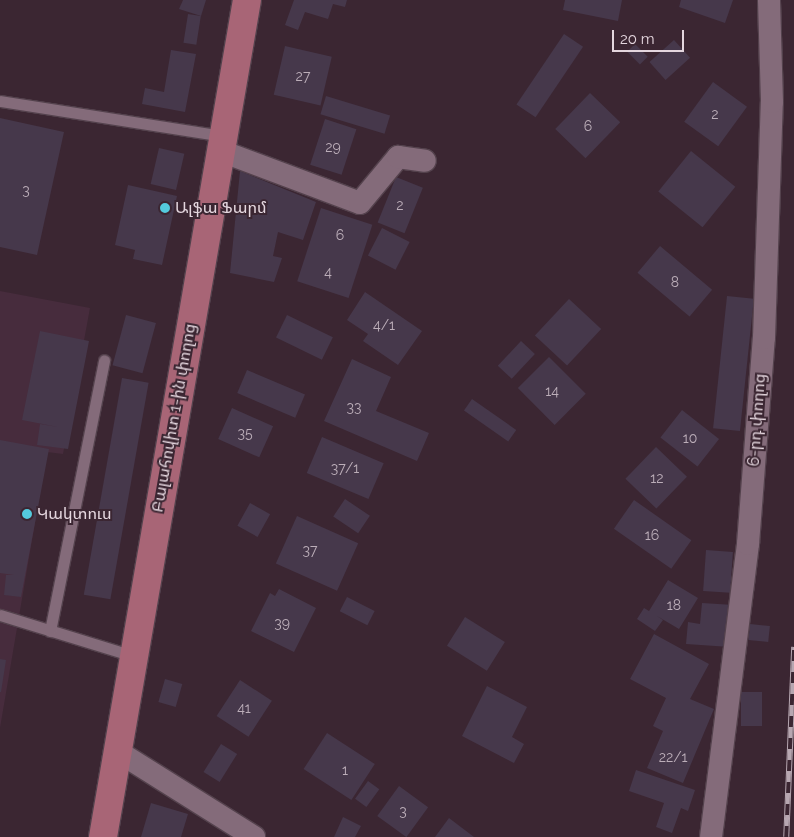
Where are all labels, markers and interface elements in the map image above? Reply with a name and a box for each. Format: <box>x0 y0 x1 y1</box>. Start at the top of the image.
scale bar <box>614 20 686 52</box>
text: 20 m <box>620 30 655 48</box>
house number: 27 <box>296 68 310 84</box>
house number: 2 <box>711 106 719 122</box>
house number: 6 <box>584 118 592 134</box>
house number: 29 <box>325 139 341 155</box>
house number: 3 <box>22 182 30 198</box>
house number: 2 <box>396 197 404 213</box>
place label: Ալֆա Ֆարմ <box>175 198 267 218</box>
marker: Ալֆա Ֆարմ <box>159 202 171 214</box>
house number: 6 <box>336 227 344 243</box>
house number: 4 <box>324 264 332 280</box>
house number: 8 <box>671 274 679 290</box>
house number: 4/1 <box>373 317 395 333</box>
street label: Բալահովիտ 1-ին փողոց <box>148 322 200 514</box>
street label: 6-րդ փողոց <box>744 373 770 467</box>
house number: 14 <box>545 383 559 399</box>
house number: 33 <box>347 399 361 415</box>
house number: 35 <box>237 425 253 441</box>
house number: 10 <box>683 430 697 446</box>
house number: 37/1 <box>331 460 359 476</box>
house number: 12 <box>650 470 664 486</box>
place label: Կակտուս <box>37 504 112 524</box>
marker: Կակտուս <box>21 508 33 520</box>
house number: 16 <box>645 527 659 543</box>
house number: 37 <box>303 542 317 558</box>
house number: 18 <box>667 597 681 613</box>
house number: 39 <box>274 615 290 631</box>
house number: 41 <box>237 700 251 716</box>
house number: 22/1 <box>659 749 687 765</box>
house number: 1 <box>342 762 348 778</box>
house number: 3 <box>399 803 407 819</box>

